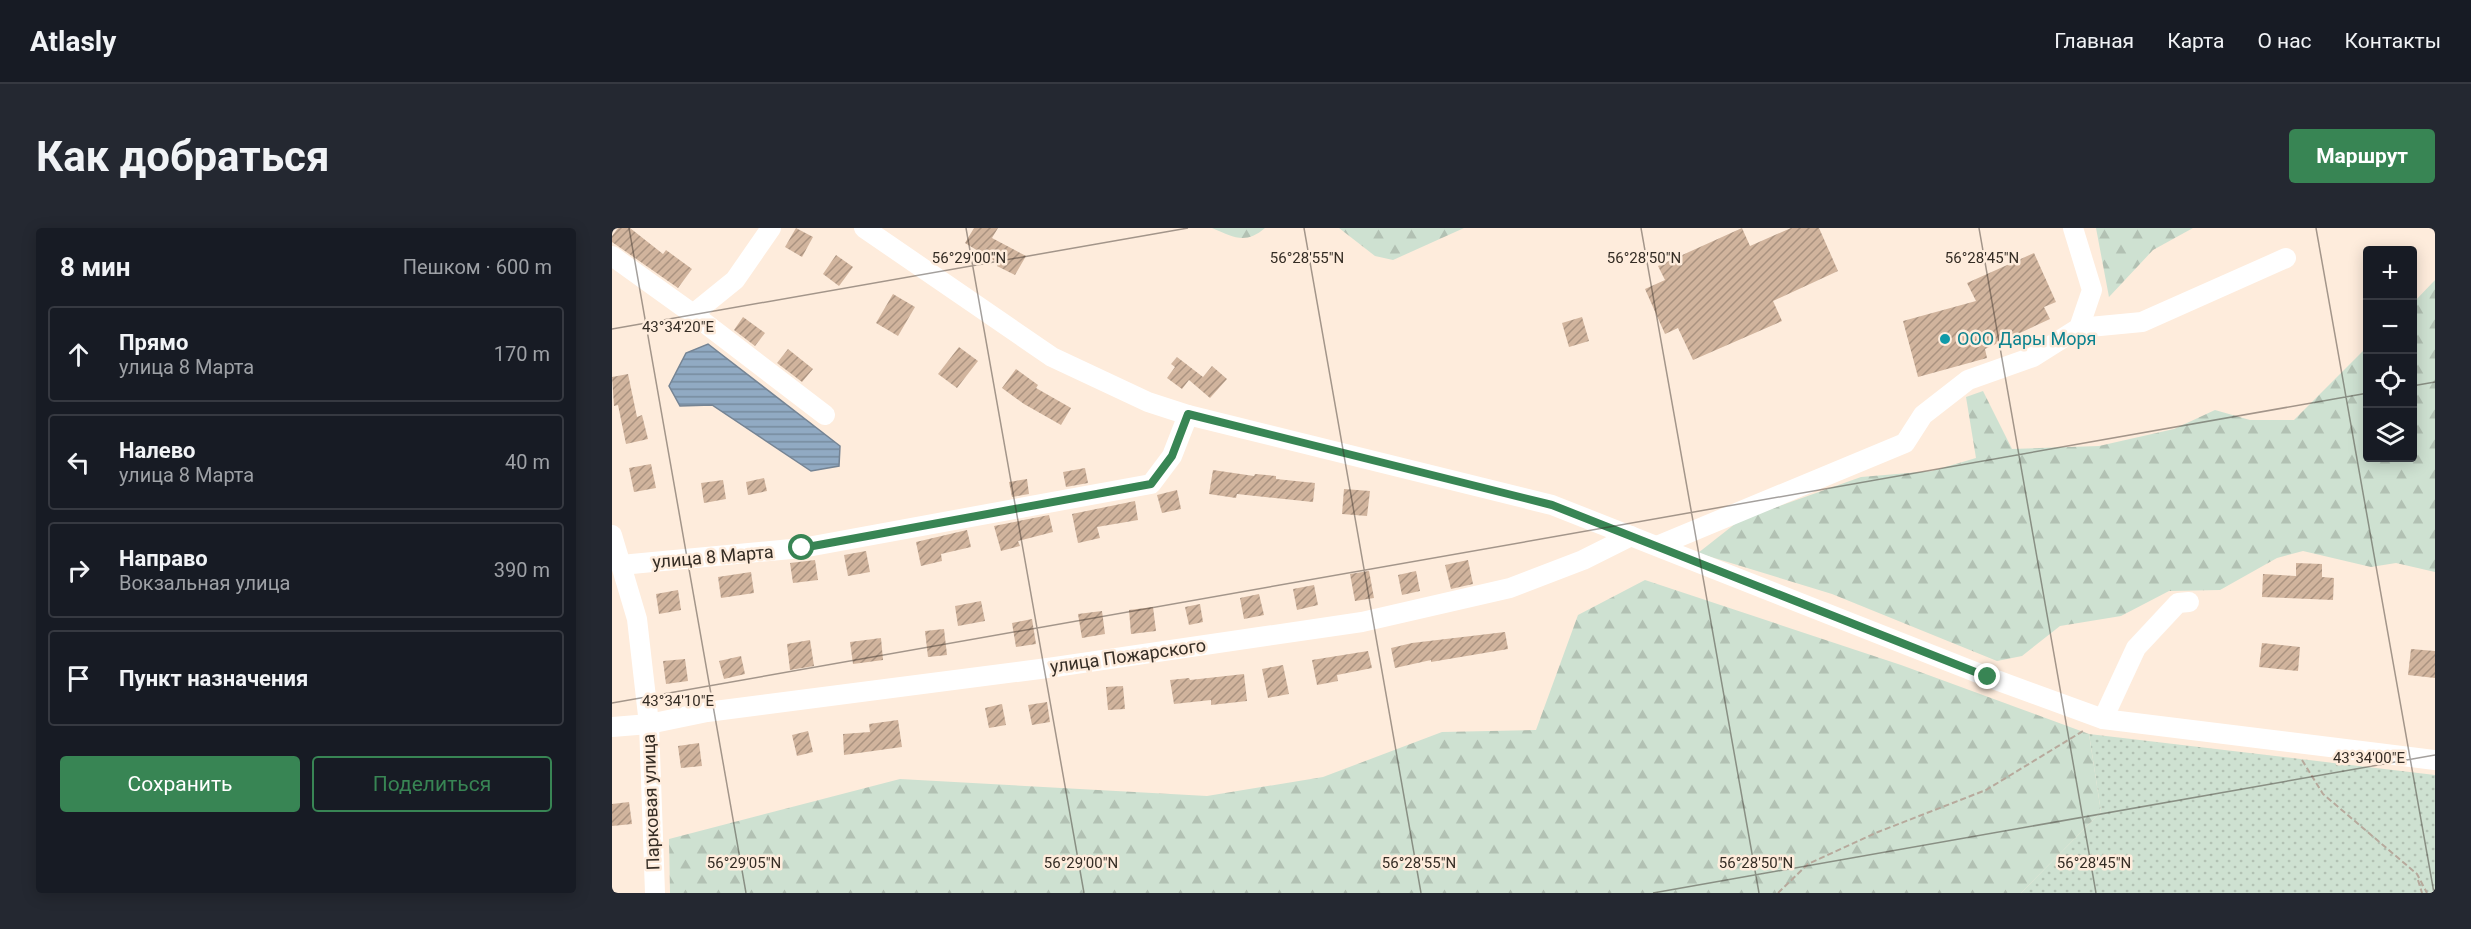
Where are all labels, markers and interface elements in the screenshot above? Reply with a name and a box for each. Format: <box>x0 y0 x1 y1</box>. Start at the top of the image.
text: Atlasly <box>30 25 116 58</box>
text: Главная <box>2054 29 2134 53</box>
text: Карта <box>2167 29 2224 53</box>
text: О нас <box>2257 29 2312 53</box>
text: Контакты <box>2345 29 2441 53</box>
button: Маршрут <box>2289 129 2435 183</box>
text: Как добраться <box>36 132 330 181</box>
map controls <box>2363 246 2417 462</box>
button: + <box>2363 246 2417 300</box>
text: 56°29'00"N <box>932 249 1006 267</box>
text: 56°28'55"N <box>1270 249 1344 267</box>
text: 56°28'50"N <box>1607 249 1681 267</box>
text: 56°28'45"N <box>1945 249 2019 267</box>
text: 8 мин <box>60 252 131 282</box>
text: Пешком · 600 m <box>403 255 552 279</box>
button: − <box>2363 300 2417 354</box>
text: 43°34'20"E <box>642 318 715 336</box>
place label: ООО Дары Моря <box>1957 328 2096 349</box>
text: Прямо <box>119 330 188 355</box>
marker: ООО Дары Моря <box>1938 332 1952 346</box>
icon: ahead <box>62 338 95 371</box>
text: 170 m <box>494 342 550 366</box>
button: locate <box>2363 354 2417 408</box>
text: улица 8 Марта <box>119 355 254 379</box>
button: layers <box>2363 408 2417 462</box>
text: Налево <box>119 438 196 463</box>
icon: left <box>62 446 95 479</box>
text: 40 m <box>505 450 550 474</box>
text: улица 8 Марта <box>119 463 254 487</box>
route start <box>788 534 814 560</box>
street label: улица 8 Марта <box>651 541 774 572</box>
text: Направо <box>119 546 208 571</box>
icon: right <box>62 554 95 587</box>
text: 390 m <box>494 558 550 582</box>
text: Вокзальная улица <box>119 571 290 595</box>
street label: улица Пожарского <box>1049 634 1207 677</box>
icon: arrive <box>62 662 95 695</box>
route end <box>1974 663 2000 689</box>
text: Пункт назначения <box>119 666 308 691</box>
text: 43°34'10"E <box>642 692 715 710</box>
street label: Парковая улица <box>638 733 663 871</box>
text: 43°34'00"E <box>2333 749 2406 767</box>
button: Сохранить <box>60 756 300 812</box>
button: Поделиться <box>312 756 552 812</box>
text: 56°29'05"N <box>707 854 781 872</box>
text: 56°29'00"N <box>1044 854 1118 872</box>
text: 56°28'55"N <box>1382 854 1456 872</box>
text: 56°28'50"N <box>1719 854 1793 872</box>
text: 56°28'45"N <box>2057 854 2131 872</box>

